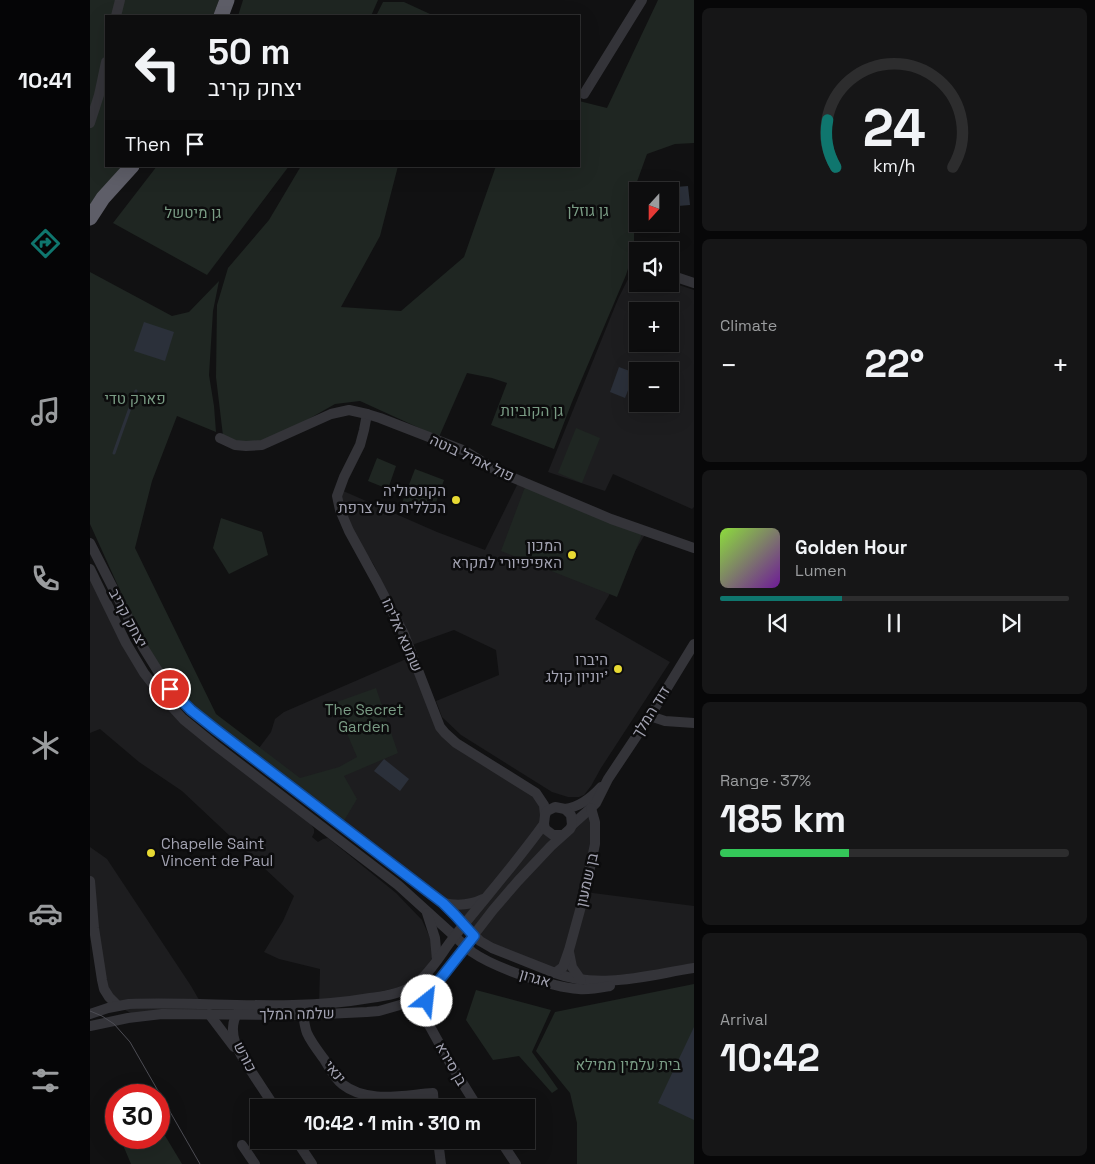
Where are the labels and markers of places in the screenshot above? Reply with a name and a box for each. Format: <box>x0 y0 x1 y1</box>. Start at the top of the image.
place label: הקונסוליה הכללית של צרפת <box>338 481 446 517</box>
marker: הקונסוליה הכללית של צרפת <box>450 494 462 506</box>
place label: המכון האפיפיורי למקרא <box>452 536 562 572</box>
marker: המכון האפיפיורי למקרא <box>566 549 578 561</box>
place label: היברו יוניון קולג' <box>545 650 608 686</box>
marker: היברו יוניון קולג' <box>612 663 624 675</box>
pin <box>149 668 191 710</box>
place label: Chapelle Saint Vincent de Paul <box>161 834 273 870</box>
marker: Chapelle Saint Vincent de Paul <box>145 847 157 859</box>

